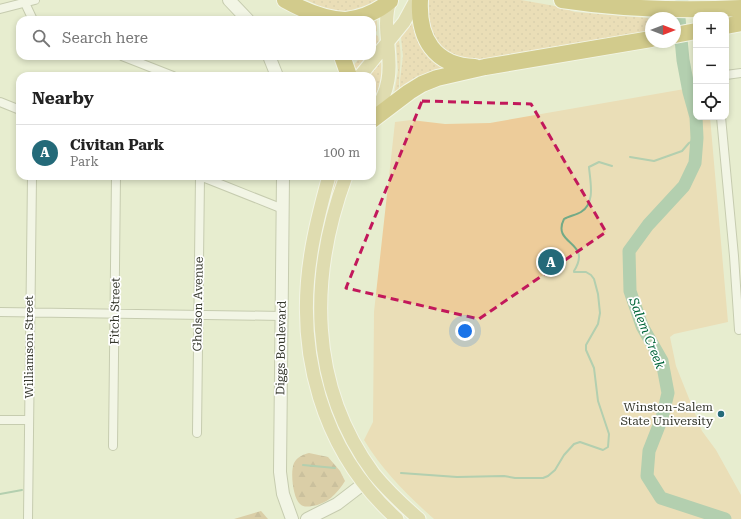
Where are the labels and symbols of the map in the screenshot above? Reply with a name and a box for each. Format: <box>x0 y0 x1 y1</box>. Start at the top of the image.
north arrow <box>645 12 681 48</box>
pin: A <box>538 247 564 277</box>
street label: Gholson Avenue <box>190 256 206 352</box>
street label: Fitch Street <box>107 277 123 345</box>
water label: Salem Creek <box>626 294 668 372</box>
street label: Williamson Street <box>22 295 36 398</box>
street label: Diggs Boulevard <box>273 300 289 395</box>
your location <box>455 321 475 341</box>
place label: Winston-Salem State University <box>620 400 714 428</box>
marker: Winston-Salem State University <box>716 409 726 419</box>

